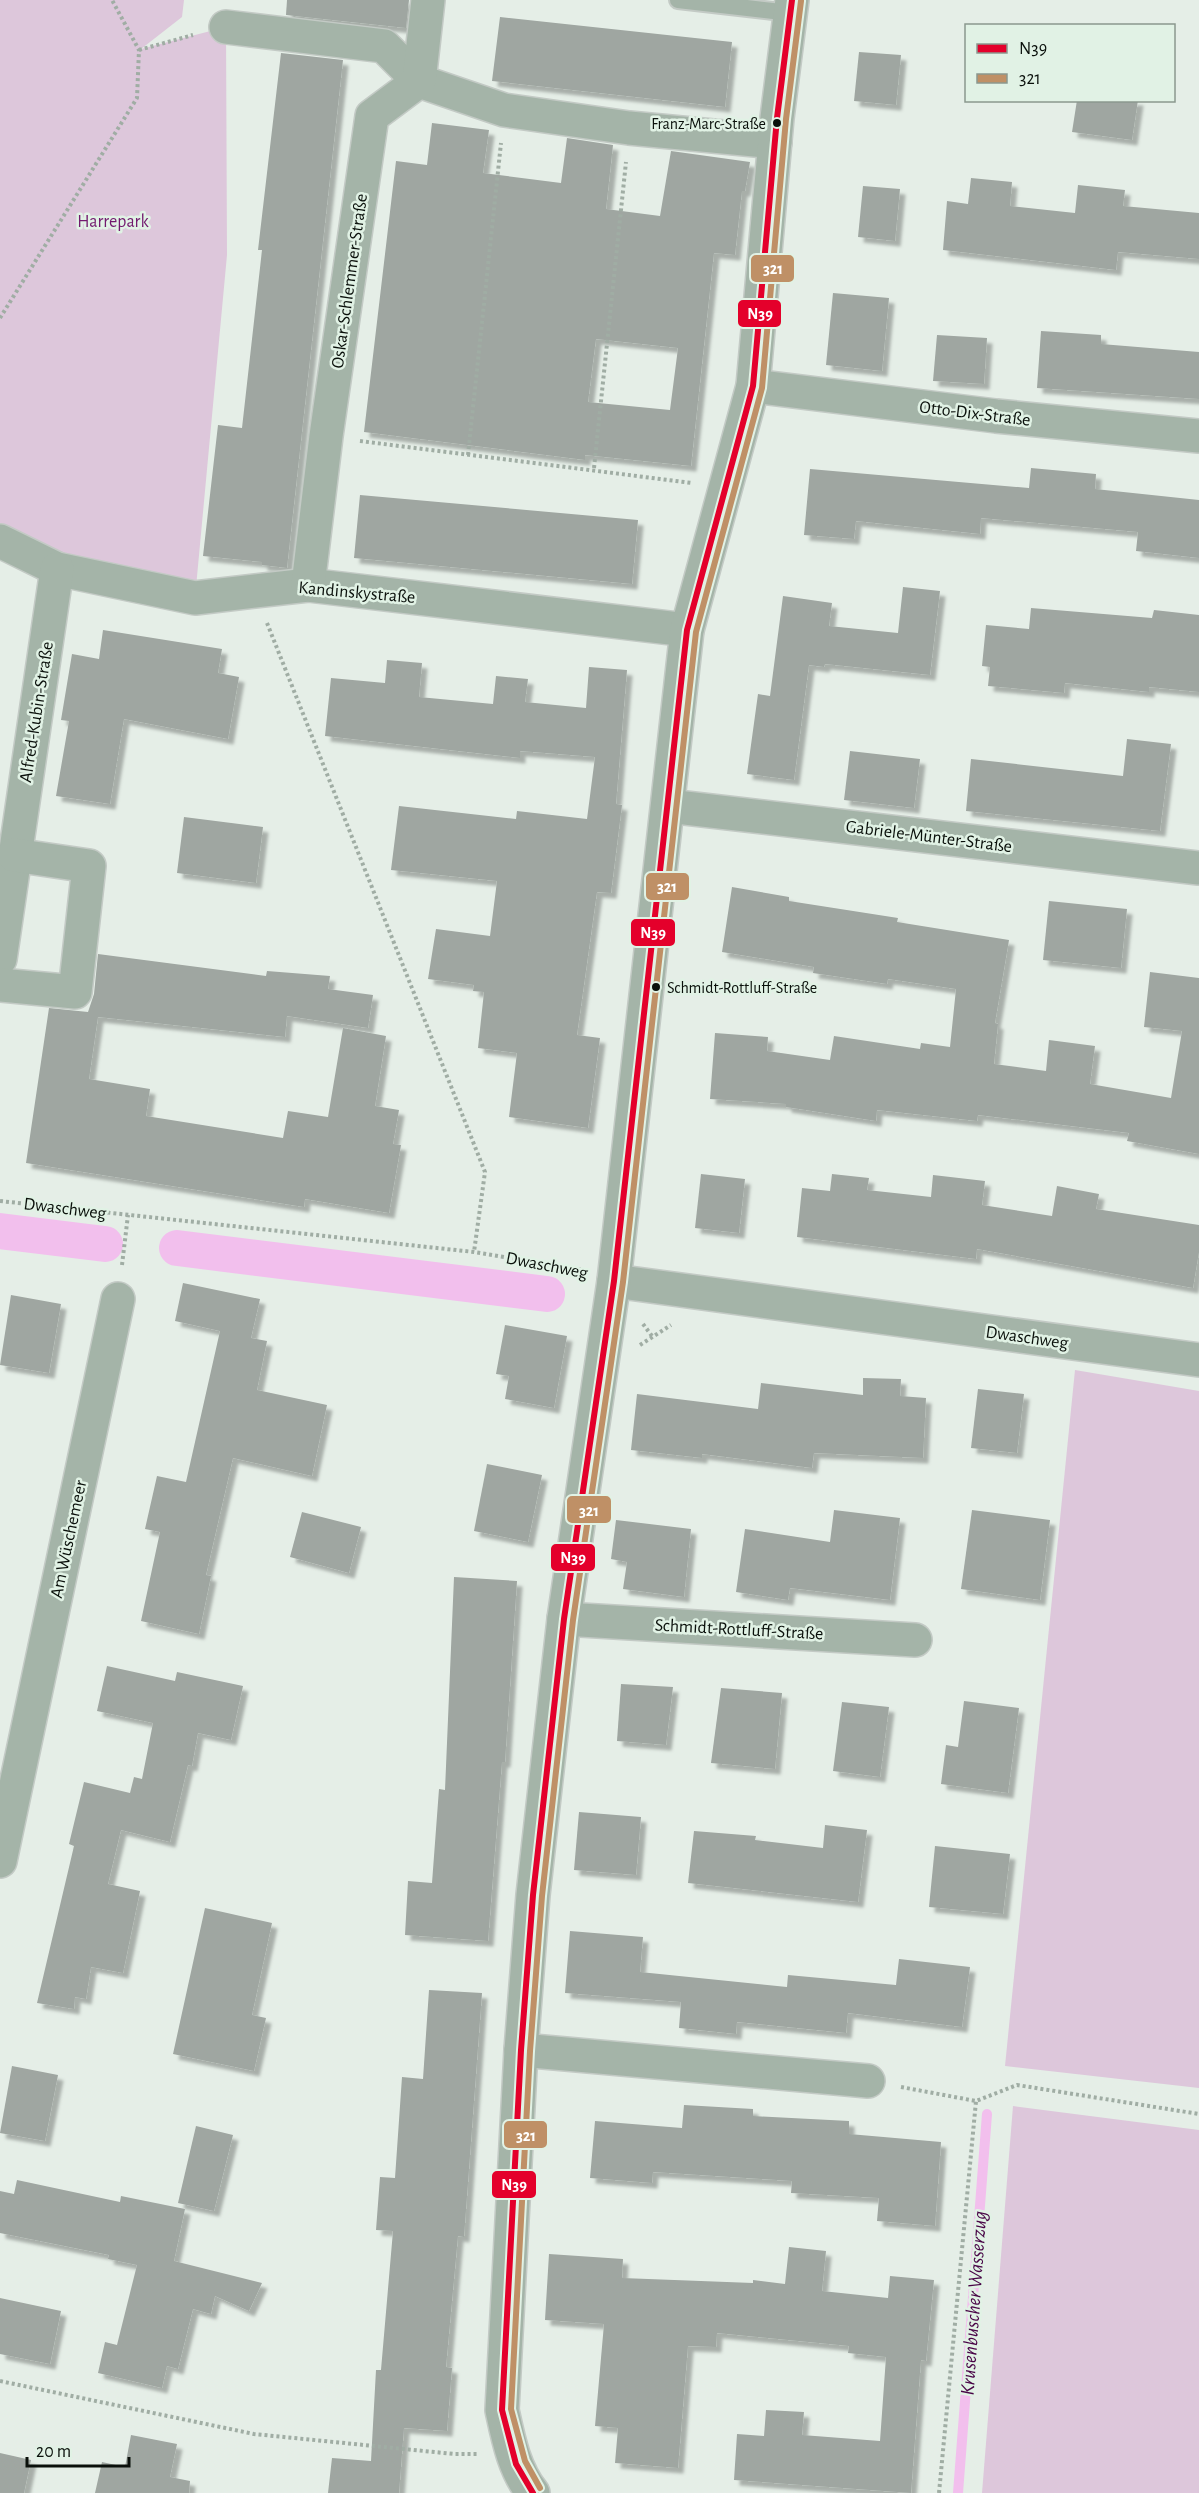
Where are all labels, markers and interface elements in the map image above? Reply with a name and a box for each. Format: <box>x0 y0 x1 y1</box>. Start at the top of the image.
legend <box>965 24 1175 102</box>
text: N39 <box>1019 40 1047 58</box>
text: 321 <box>1019 70 1041 88</box>
place label: Franz-Marc-Straße <box>651 116 766 132</box>
marker: Franz-Marc-Straße <box>771 117 783 129</box>
street label: Oskar-Schlemmer-Straße <box>329 193 371 370</box>
park label: Harrepark <box>77 213 149 231</box>
line badge: 321 <box>750 254 795 283</box>
text: 321 <box>763 261 783 277</box>
line badge: N39 <box>737 299 782 328</box>
text: N39 <box>747 306 773 322</box>
street label: Otto-Dix-Straße <box>918 398 1031 430</box>
street label: Kandinskystraße <box>298 579 416 607</box>
street label: Alfred-Kubin-Straße <box>17 640 57 784</box>
street label: Gabriele-Münter-Straße <box>845 818 1013 856</box>
line badge: 321 <box>645 872 690 901</box>
text: 321 <box>657 879 677 895</box>
line badge: N39 <box>630 918 676 947</box>
text: N39 <box>640 925 666 941</box>
place label: Schmidt-Rottluff-Straße <box>667 980 817 996</box>
marker: Schmidt-Rottluff-Straße <box>650 981 662 993</box>
street label: Dwaschweg <box>23 1195 107 1223</box>
street label: Dwaschweg <box>504 1249 590 1283</box>
street label: Dwaschweg <box>984 1323 1070 1353</box>
street label: Am Wüschemeer <box>48 1478 90 1600</box>
line badge: 321 <box>566 1495 612 1524</box>
text: 321 <box>579 1503 599 1519</box>
line badge: N39 <box>550 1543 596 1572</box>
text: N39 <box>560 1550 586 1566</box>
street label: Schmidt-Rottluff-Straße <box>654 1617 824 1643</box>
line badge: 321 <box>503 2120 548 2149</box>
text: 321 <box>516 2128 536 2144</box>
line badge: N39 <box>491 2170 537 2199</box>
text: N39 <box>501 2177 527 2193</box>
water label: Krusenbuscher Wasserzug <box>958 2210 990 2396</box>
scale bar <box>27 2430 129 2468</box>
text: 20 m <box>36 2443 71 2461</box>

